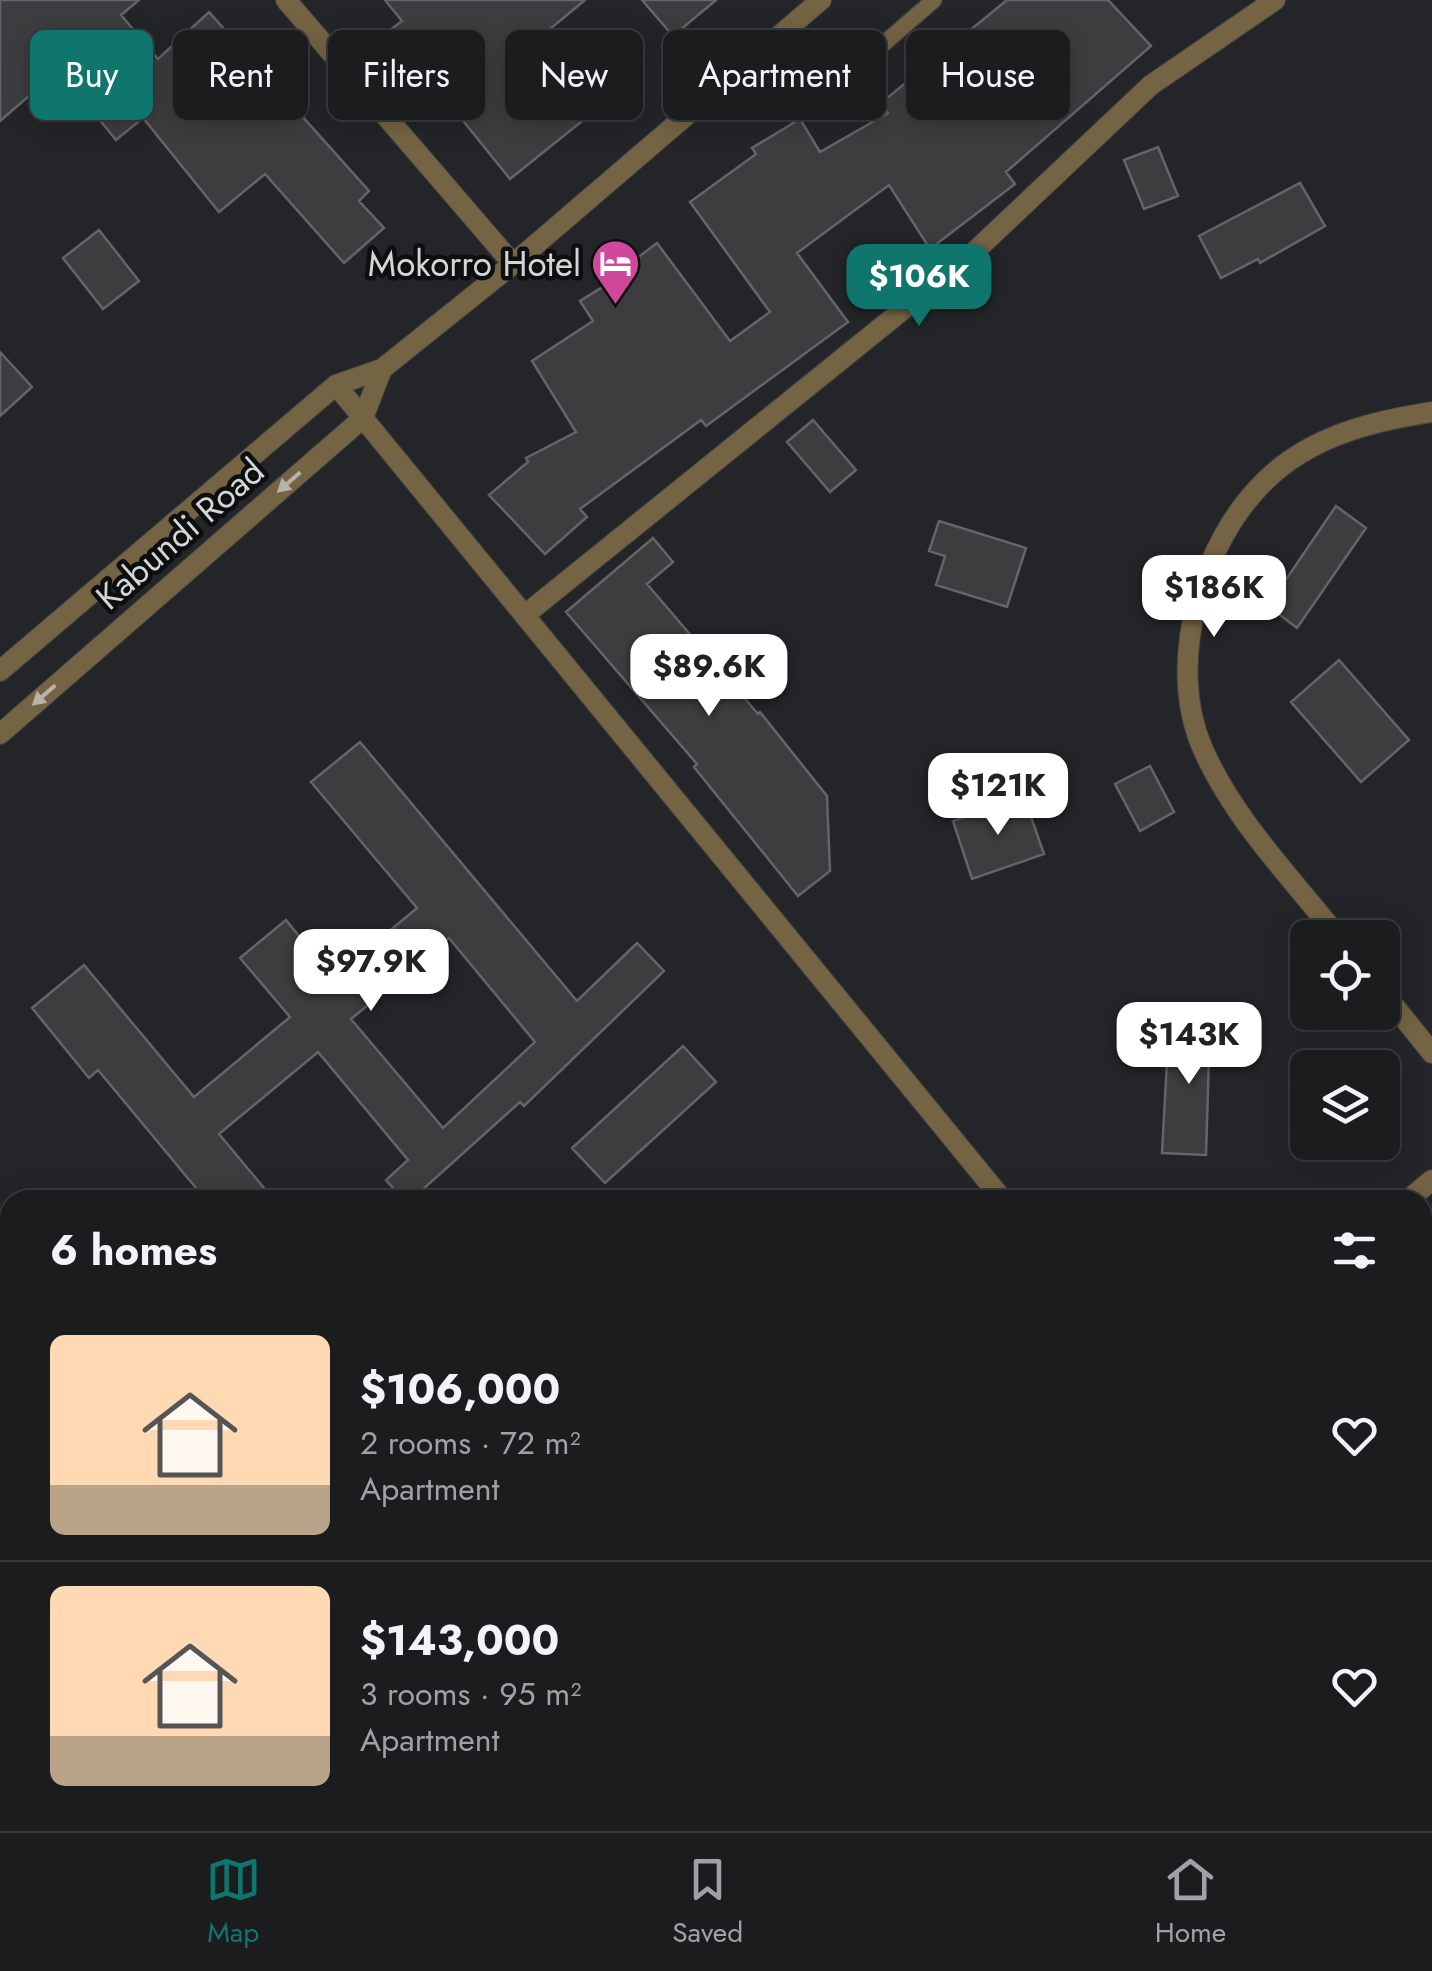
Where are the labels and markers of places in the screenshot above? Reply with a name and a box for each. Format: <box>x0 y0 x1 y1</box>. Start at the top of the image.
hotel icon: Mokorro Hotel <box>590 238 642 306</box>
place label: Mokorro Hotel <box>368 239 581 289</box>
pin: $106K <box>849 244 989 329</box>
pin: $186K <box>1144 555 1284 640</box>
pin: $89.6K <box>628 634 790 719</box>
pin: $121K <box>928 753 1068 838</box>
pin: $97.9K <box>290 929 452 1014</box>
pin: $143K <box>1119 1002 1259 1087</box>

